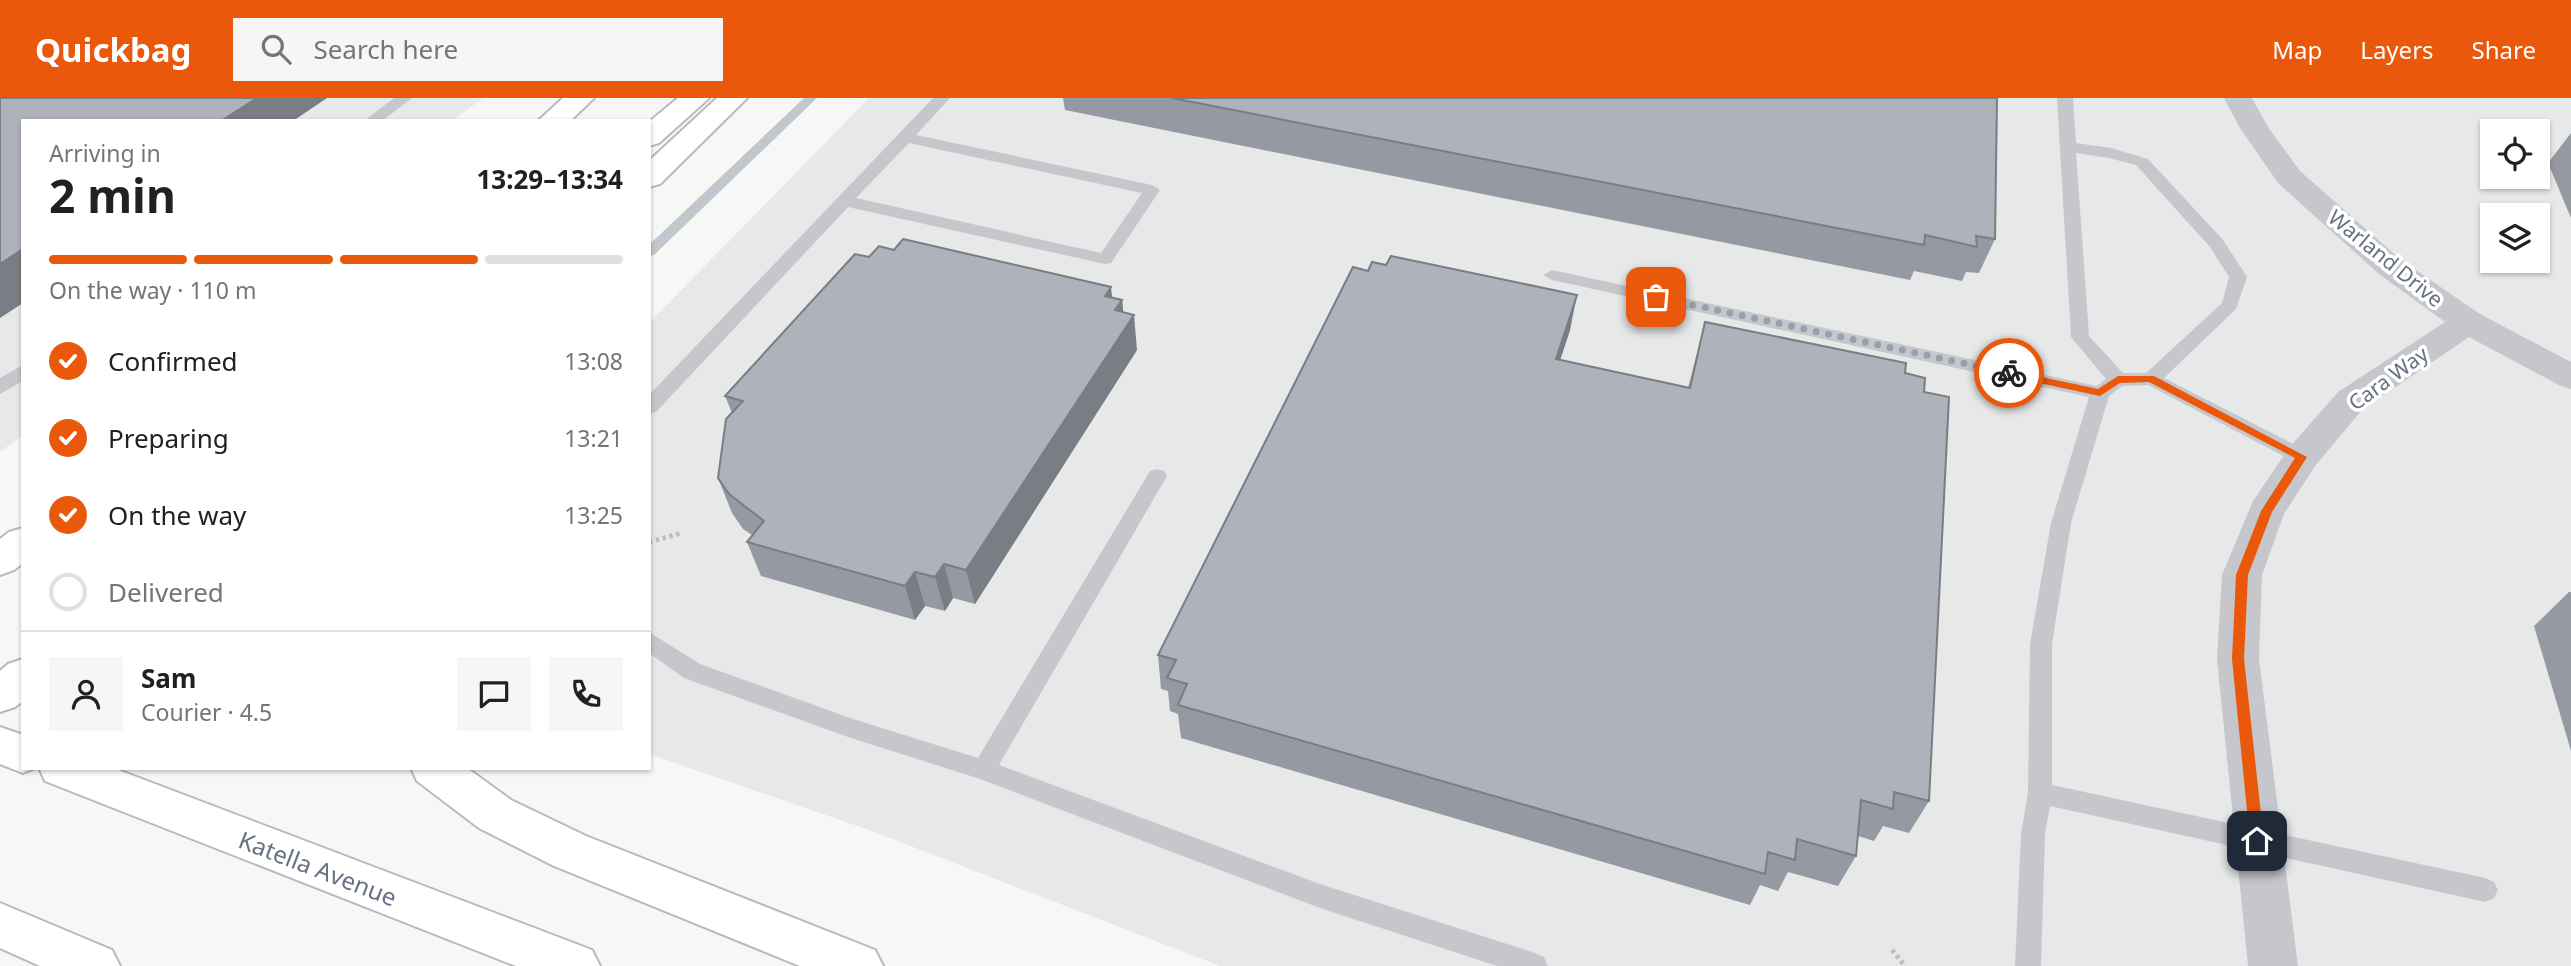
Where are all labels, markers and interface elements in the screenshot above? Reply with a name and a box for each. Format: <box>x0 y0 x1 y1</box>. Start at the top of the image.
search box <box>233 18 723 81</box>
text: Quickbag <box>35 27 191 72</box>
icon: search <box>257 30 295 68</box>
text: Search here <box>313 31 458 67</box>
text: Map <box>2272 33 2322 66</box>
text: Layers <box>2360 33 2434 66</box>
text: Share <box>2472 33 2536 66</box>
map controls <box>2480 119 2550 273</box>
button: locate <box>2480 119 2550 189</box>
text: Arriving in <box>49 137 161 169</box>
text: 13:29–13:34 <box>476 161 623 197</box>
text: 2 min <box>49 164 176 226</box>
street label: Warland Drive <box>2323 203 2449 313</box>
button: layers <box>2480 203 2550 273</box>
pin <box>1626 267 1686 327</box>
text: On the way · 110 m <box>49 274 256 306</box>
icon: bag <box>1637 278 1675 316</box>
courier <box>1974 338 2044 408</box>
street label: Cara Way <box>2342 339 2434 416</box>
icon: check <box>49 342 87 380</box>
text: Confirmed <box>108 343 238 379</box>
text: 13:08 <box>564 345 623 377</box>
icon: bike <box>1990 354 2028 392</box>
icon: check <box>49 419 87 457</box>
text: Preparing <box>108 420 229 456</box>
text: 13:21 <box>564 422 623 454</box>
icon: check <box>49 496 87 534</box>
text: On the way <box>108 497 246 533</box>
text: 13:25 <box>564 499 623 531</box>
text: Delivered <box>108 574 224 610</box>
button: person <box>49 657 123 731</box>
button: chat <box>457 657 531 731</box>
button: phone <box>549 657 623 731</box>
text: Sam <box>141 660 196 696</box>
text: Courier · 4.5 <box>141 696 272 728</box>
pin <box>2227 811 2287 871</box>
icon: home <box>2238 822 2276 860</box>
street label: Katella Avenue <box>234 823 402 913</box>

